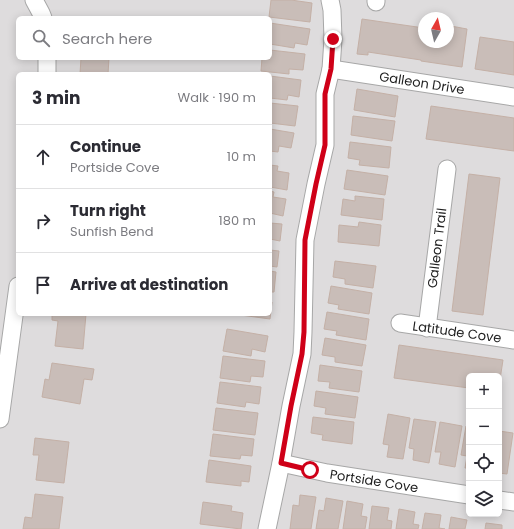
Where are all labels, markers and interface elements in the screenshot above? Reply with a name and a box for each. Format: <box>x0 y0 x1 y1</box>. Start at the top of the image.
north arrow <box>418 12 454 48</box>
search box <box>16 16 272 60</box>
icon: search <box>30 27 52 49</box>
text: Search here <box>62 28 152 49</box>
route end <box>324 30 342 48</box>
street label: Galleon Drive <box>378 67 466 99</box>
text: 3 min <box>32 86 80 110</box>
text: Walk · 190 m <box>178 88 256 107</box>
text: Continue <box>70 136 141 157</box>
icon: ahead <box>32 146 54 168</box>
text: 10 m <box>227 147 256 166</box>
text: Portside Cove <box>70 158 159 177</box>
text: Turn right <box>70 200 146 221</box>
street label: Galleon Trail <box>423 207 451 289</box>
icon: right <box>32 210 54 232</box>
text: 180 m <box>219 211 256 230</box>
text: Sunfish Bend <box>70 222 153 241</box>
icon: arrive <box>32 274 54 296</box>
text: Arrive at destination <box>70 274 228 295</box>
street label: Latitude Cove <box>411 316 503 348</box>
map controls <box>466 373 502 517</box>
button: + <box>466 373 502 409</box>
button: − <box>466 409 502 445</box>
button: locate <box>466 445 502 481</box>
route start <box>301 461 319 479</box>
street label: Portside Cove <box>328 465 420 497</box>
button: layers <box>466 481 502 517</box>

